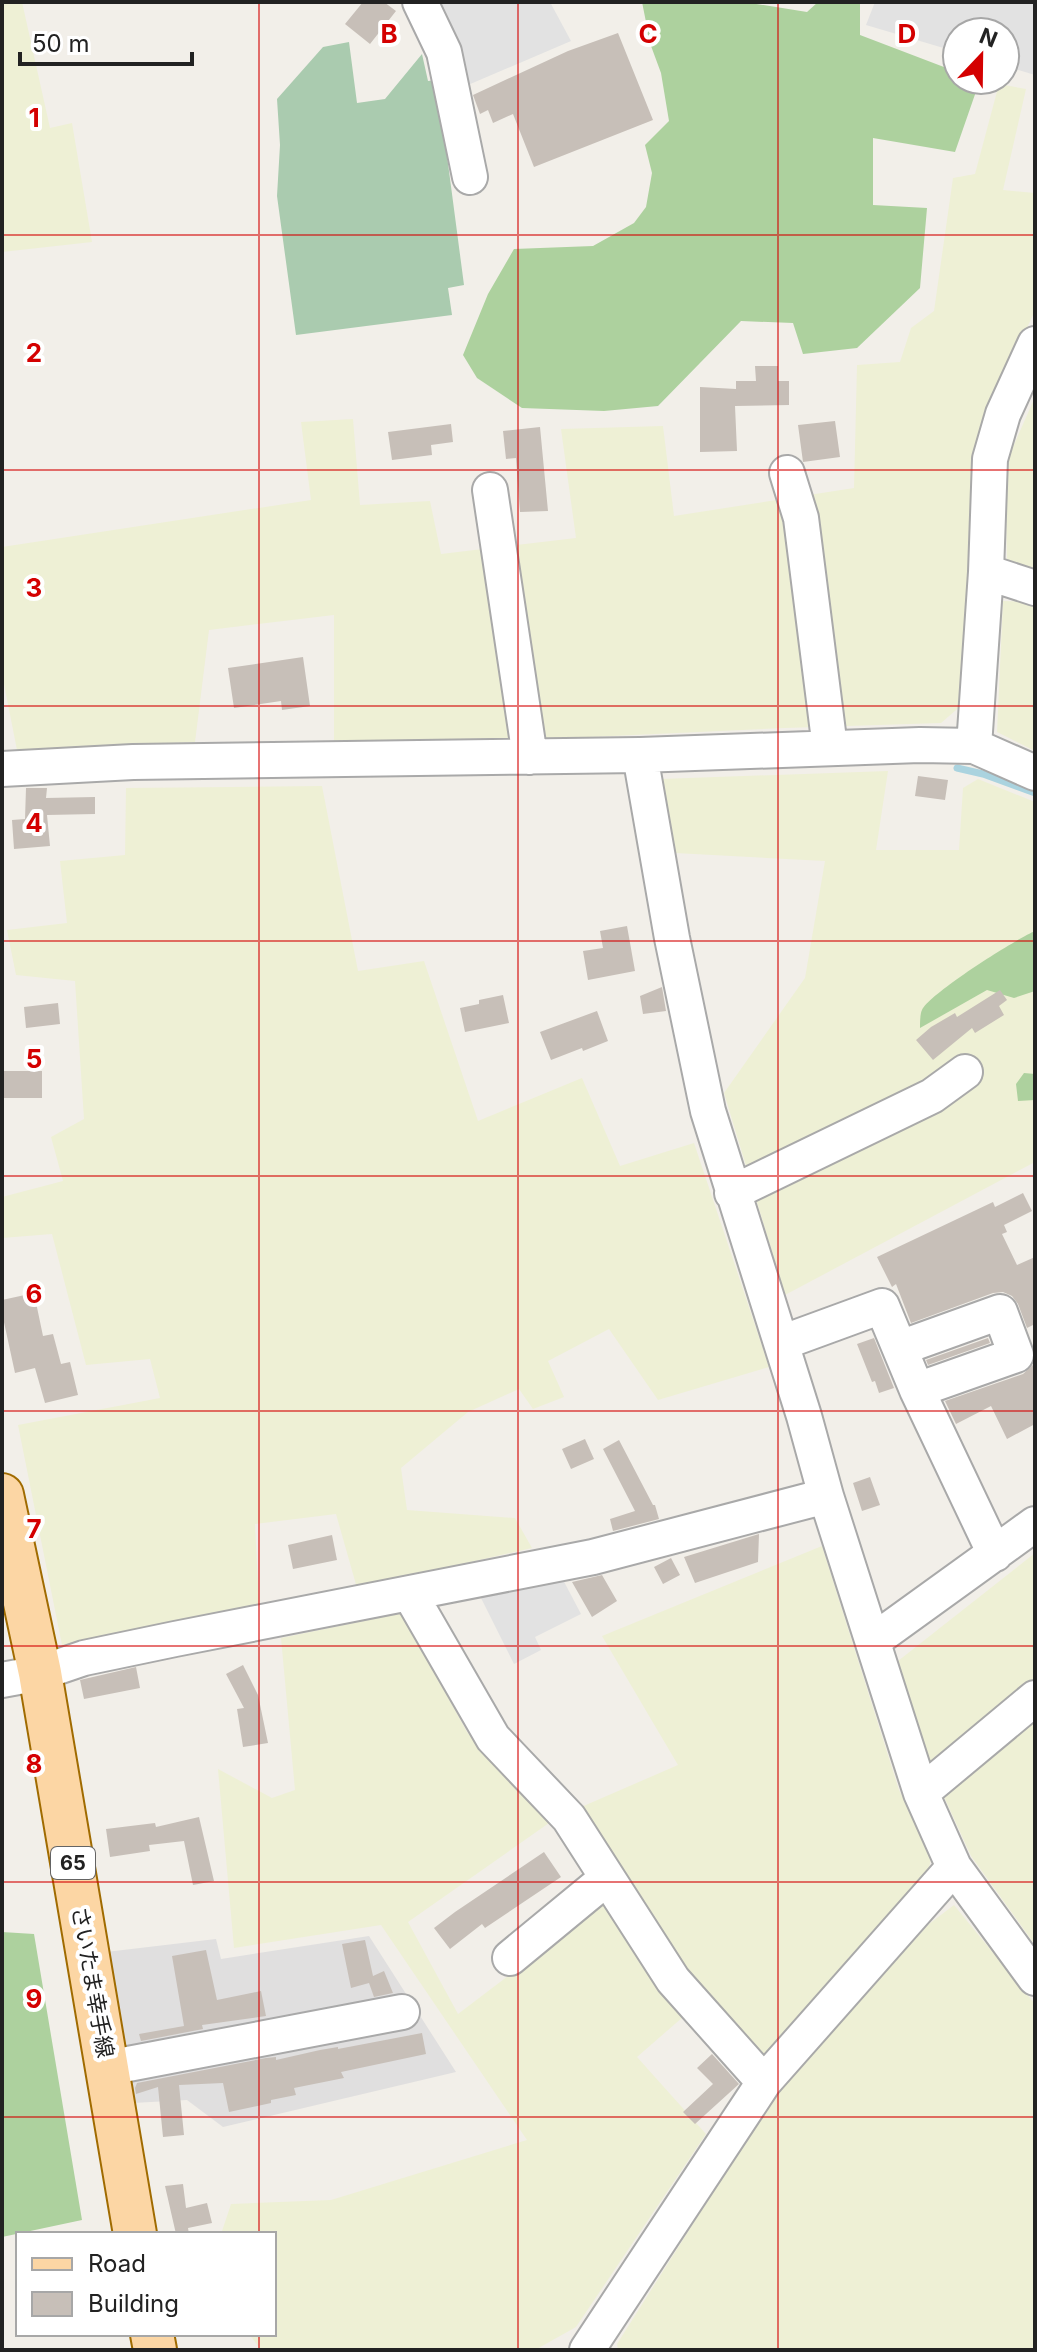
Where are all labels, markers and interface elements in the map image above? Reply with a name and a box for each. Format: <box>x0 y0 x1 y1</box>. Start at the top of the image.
scale bar <box>20 16 192 66</box>
north arrow <box>941 16 1021 96</box>
text: B <box>380 18 398 49</box>
text: C <box>638 18 658 49</box>
text: D <box>898 18 916 49</box>
text: N <box>976 22 1001 53</box>
text: 50 m <box>32 29 90 58</box>
text: 1 <box>28 102 40 133</box>
text: 2 <box>26 337 42 368</box>
text: 3 <box>26 572 42 603</box>
text: 4 <box>25 807 43 838</box>
text: 5 <box>26 1043 42 1074</box>
text: 6 <box>26 1278 42 1309</box>
text: 7 <box>26 1513 42 1544</box>
text: 8 <box>26 1748 42 1779</box>
road number: 65 <box>51 1847 95 1879</box>
street label: さいたま幸手線 <box>67 1904 119 2060</box>
text: 9 <box>26 1983 42 2014</box>
legend <box>16 2232 276 2336</box>
text: Road <box>88 2249 146 2278</box>
text: Building <box>88 2289 179 2318</box>

